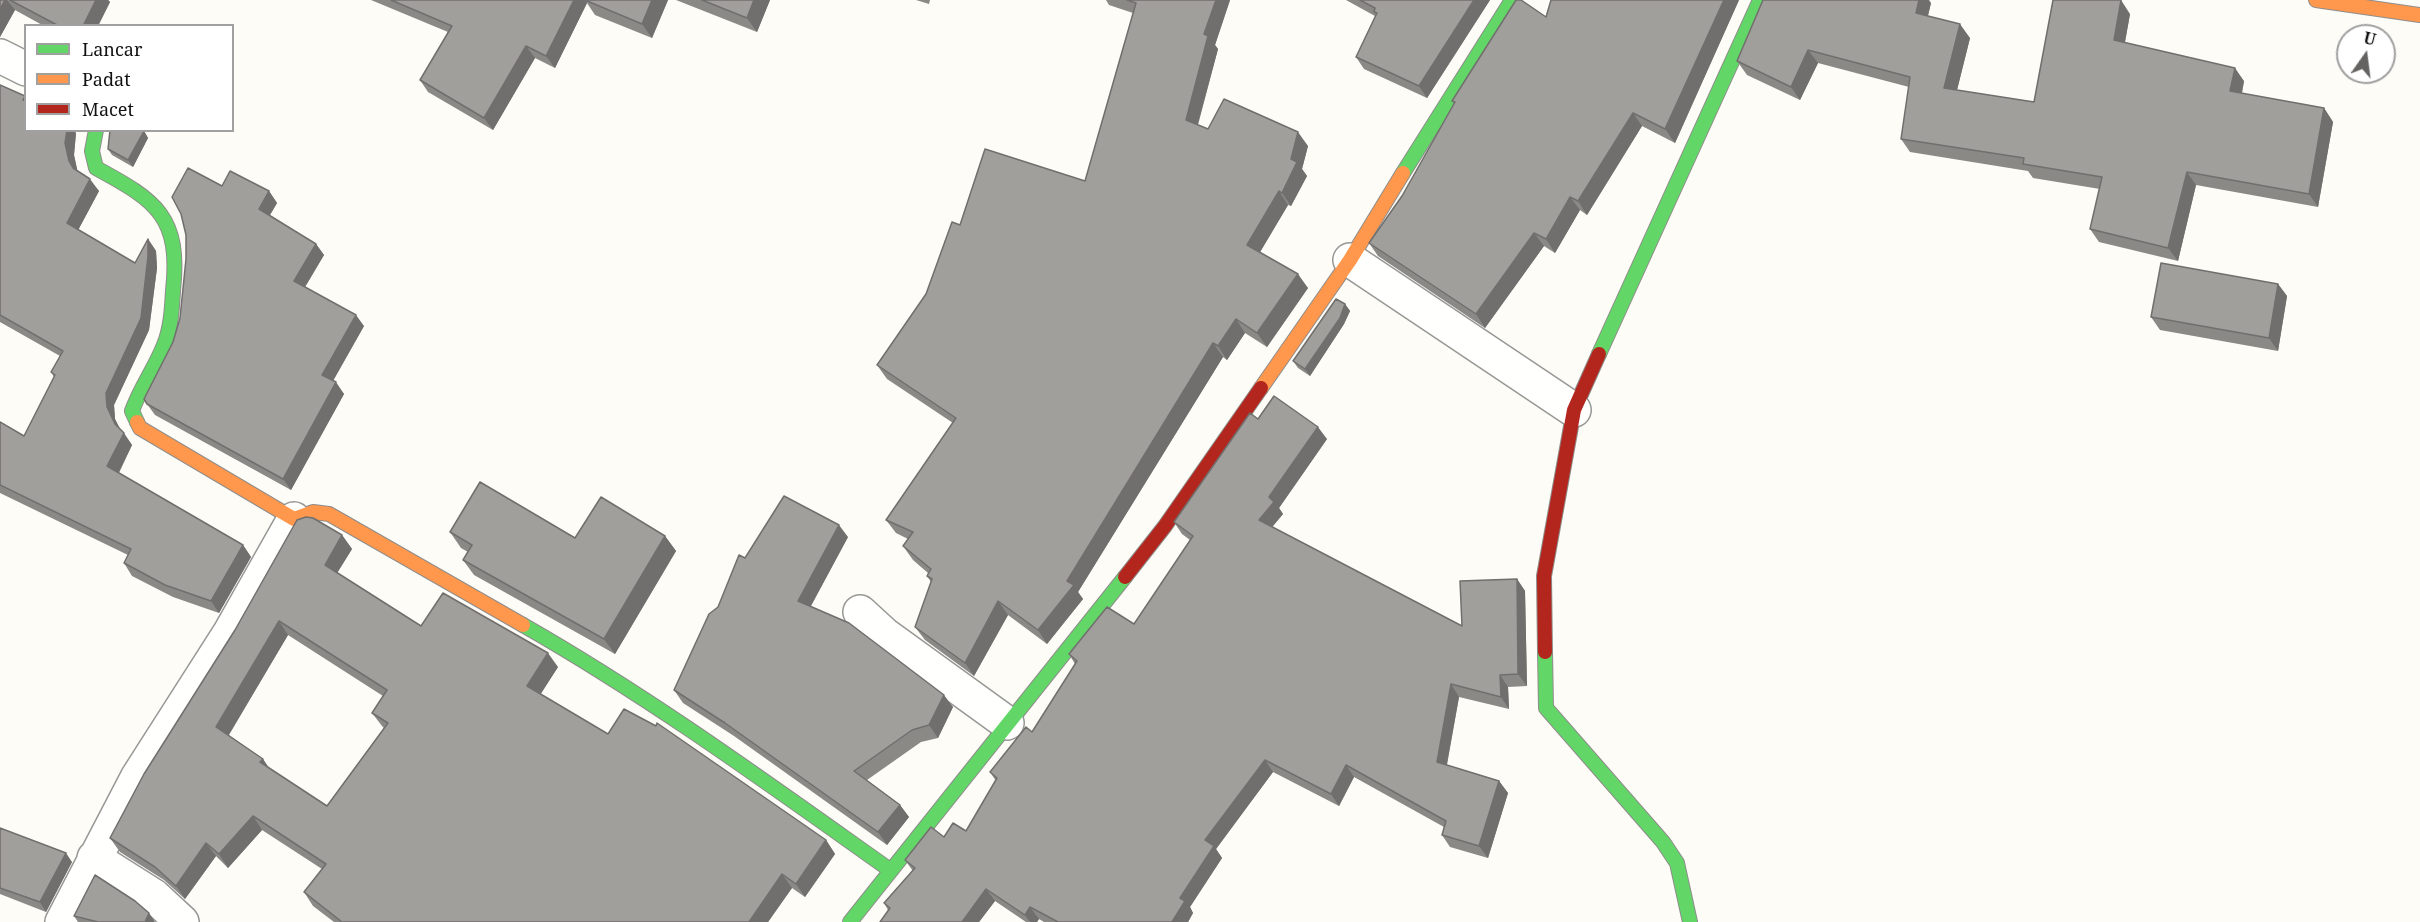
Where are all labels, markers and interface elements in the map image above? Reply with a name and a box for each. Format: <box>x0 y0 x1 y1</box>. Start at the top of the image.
legend <box>24 24 234 132</box>
north arrow <box>2336 24 2396 84</box>
text: U <box>2361 26 2378 51</box>
text: Lancar <box>82 37 142 61</box>
text: Padat <box>82 67 131 91</box>
text: Macet <box>82 97 134 121</box>

